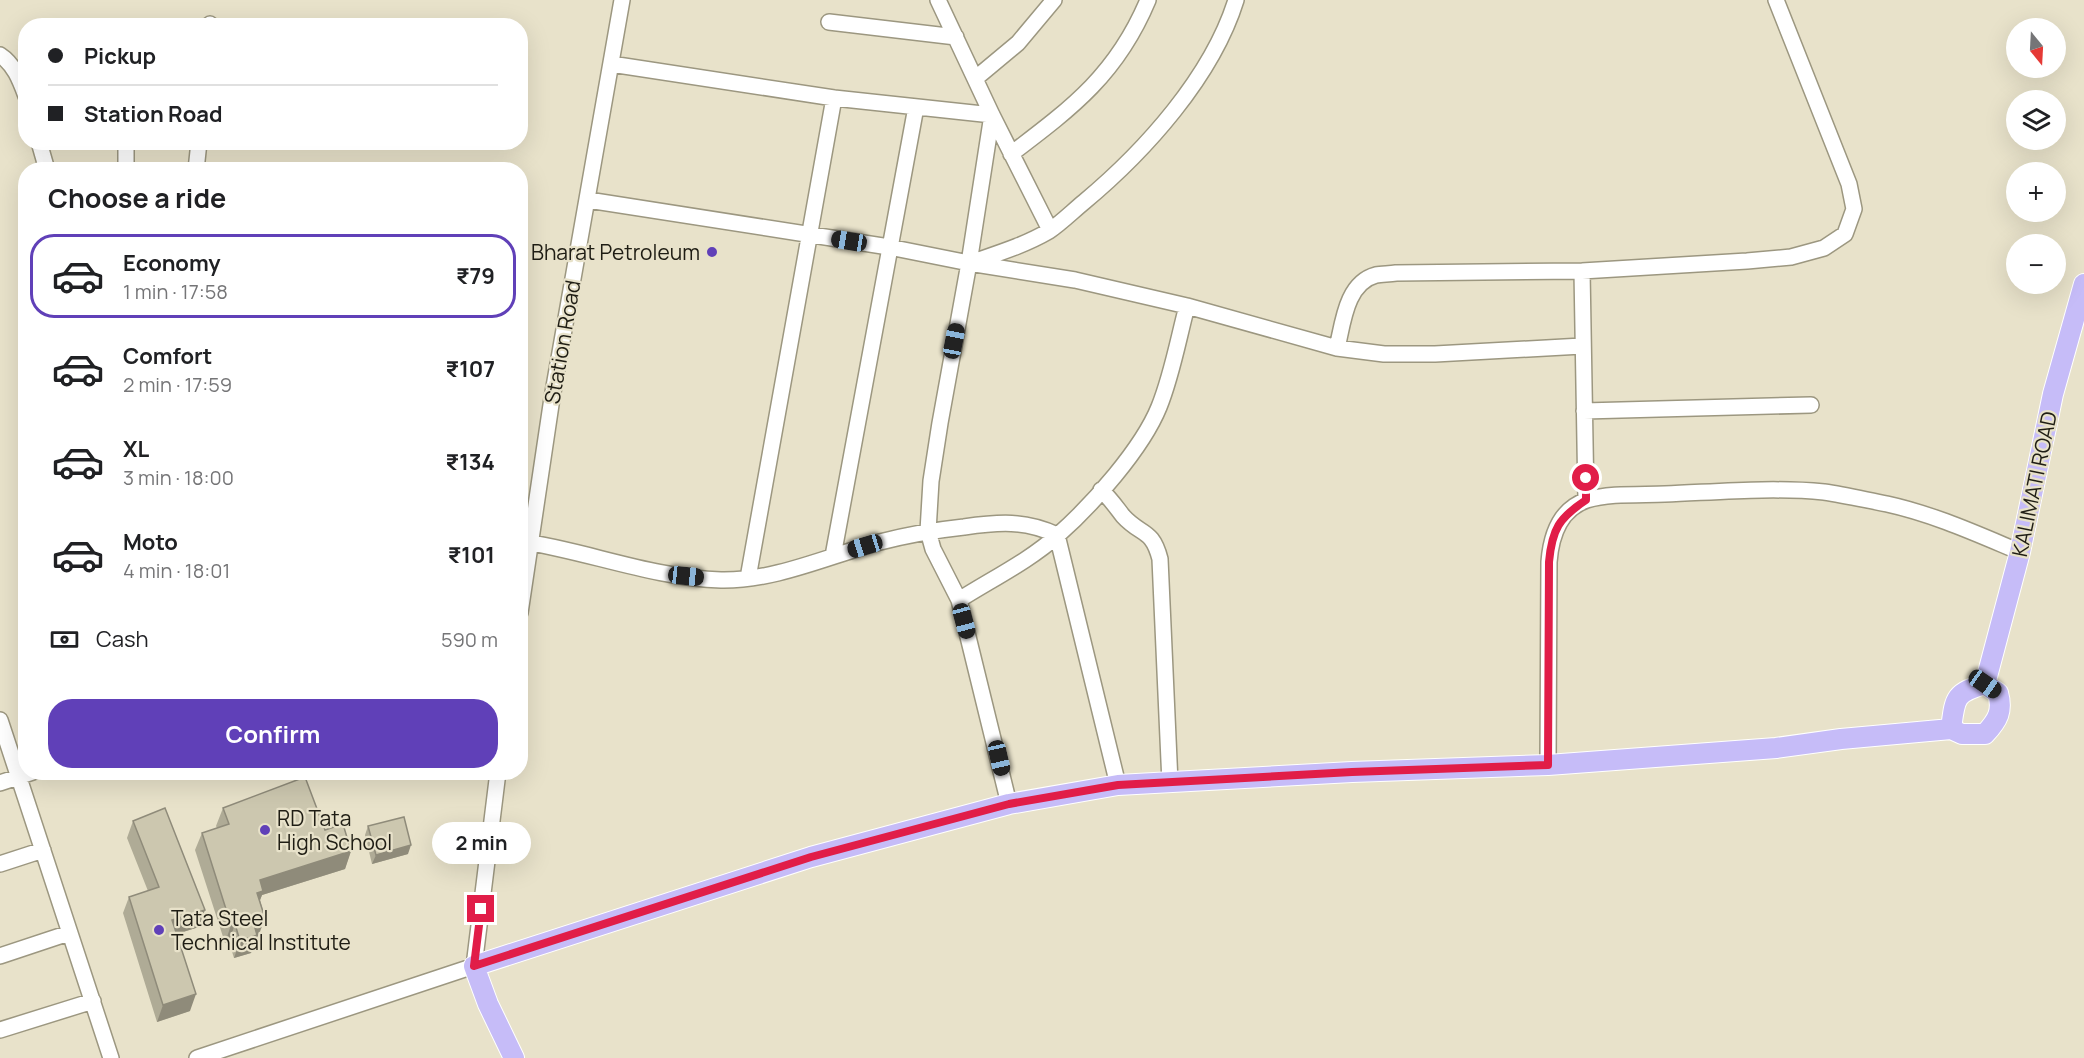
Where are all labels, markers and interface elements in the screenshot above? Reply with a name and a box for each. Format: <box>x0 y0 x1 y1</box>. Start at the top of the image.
north arrow <box>2006 18 2066 78</box>
map controls <box>2006 18 2066 294</box>
text: Pickup <box>84 41 156 71</box>
button: layers <box>2006 90 2066 150</box>
text: Station Road <box>84 99 222 129</box>
button: + <box>2006 162 2066 222</box>
text: Choose a ride <box>48 179 226 216</box>
car <box>830 229 868 253</box>
button: − <box>2006 234 2066 294</box>
place label: Bharat Petroleum <box>531 238 700 266</box>
marker: Bharat Petroleum <box>705 245 719 259</box>
text: Economy <box>123 248 221 278</box>
icon: car <box>51 249 105 303</box>
text: ₹79 <box>456 261 495 291</box>
text: 1 min · 17:58 <box>123 278 228 305</box>
street label: Station Road <box>537 278 587 406</box>
car <box>942 322 966 360</box>
text: Comfort <box>123 341 212 371</box>
icon: car <box>51 342 105 396</box>
text: ₹107 <box>446 354 495 384</box>
text: 2 min · 17:59 <box>123 371 232 398</box>
street label: KALIMATI ROAD <box>2005 409 2063 559</box>
text: XL <box>123 434 149 464</box>
icon: car <box>51 435 105 489</box>
text: ₹134 <box>446 447 495 477</box>
text: 3 min · 18:00 <box>123 464 234 491</box>
route start <box>1572 464 1599 491</box>
text: Moto <box>123 527 178 557</box>
icon: car <box>51 528 105 582</box>
car <box>845 532 885 560</box>
text: ₹101 <box>448 540 495 570</box>
text: 4 min · 18:01 <box>123 557 230 584</box>
car <box>667 565 705 587</box>
car <box>951 601 977 641</box>
icon: cash <box>48 623 81 656</box>
text: Cash <box>96 624 149 654</box>
text: 590 m <box>441 626 498 653</box>
car <box>1965 666 2005 702</box>
button: Confirm <box>48 699 498 768</box>
car <box>986 738 1012 778</box>
place label: RD Tata High School <box>277 804 392 856</box>
callout: 2 min <box>432 822 530 864</box>
marker: RD Tata High School <box>258 823 272 837</box>
text: 2 min <box>455 829 508 856</box>
route end <box>467 895 494 922</box>
place label: Tata Steel Technical Institute <box>171 904 351 956</box>
marker: Tata Steel Technical Institute <box>152 923 166 937</box>

